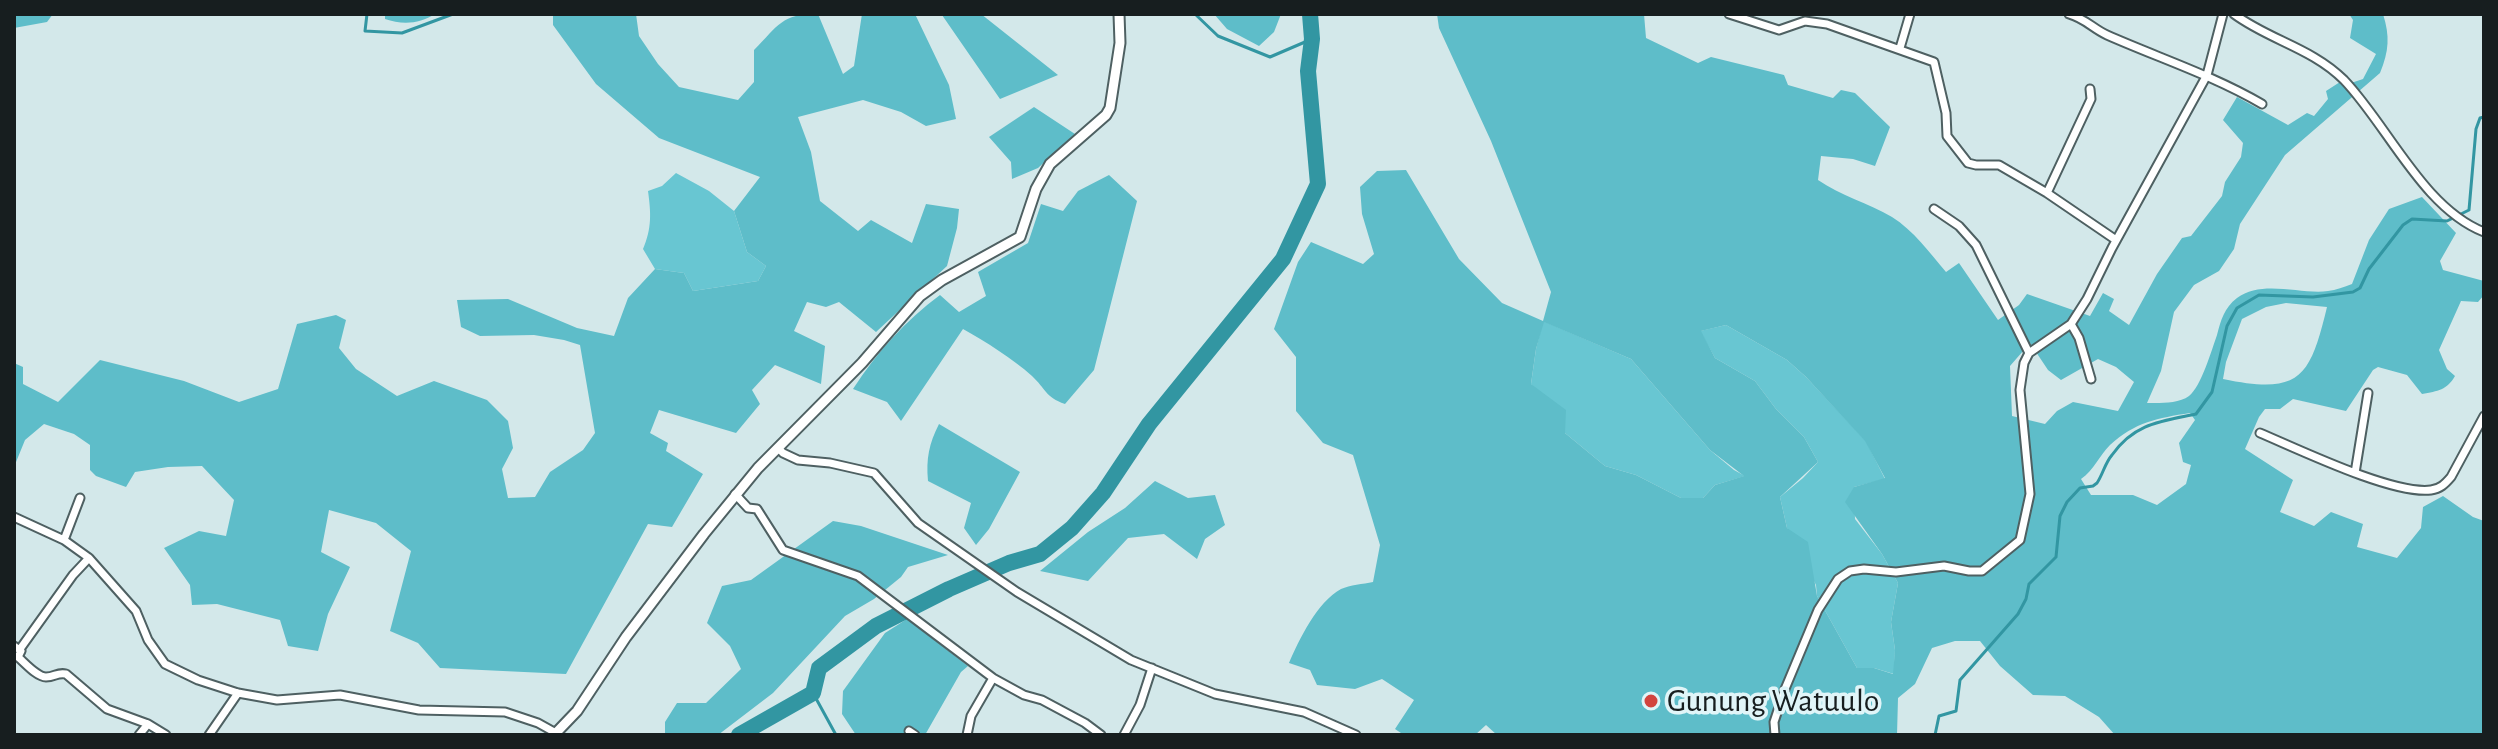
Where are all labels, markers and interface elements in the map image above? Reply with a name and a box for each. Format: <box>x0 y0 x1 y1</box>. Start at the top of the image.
place label: Gunung Watuulo <box>1667 682 1880 720</box>
marker: Gunung Watuulo <box>1642 692 1660 710</box>

